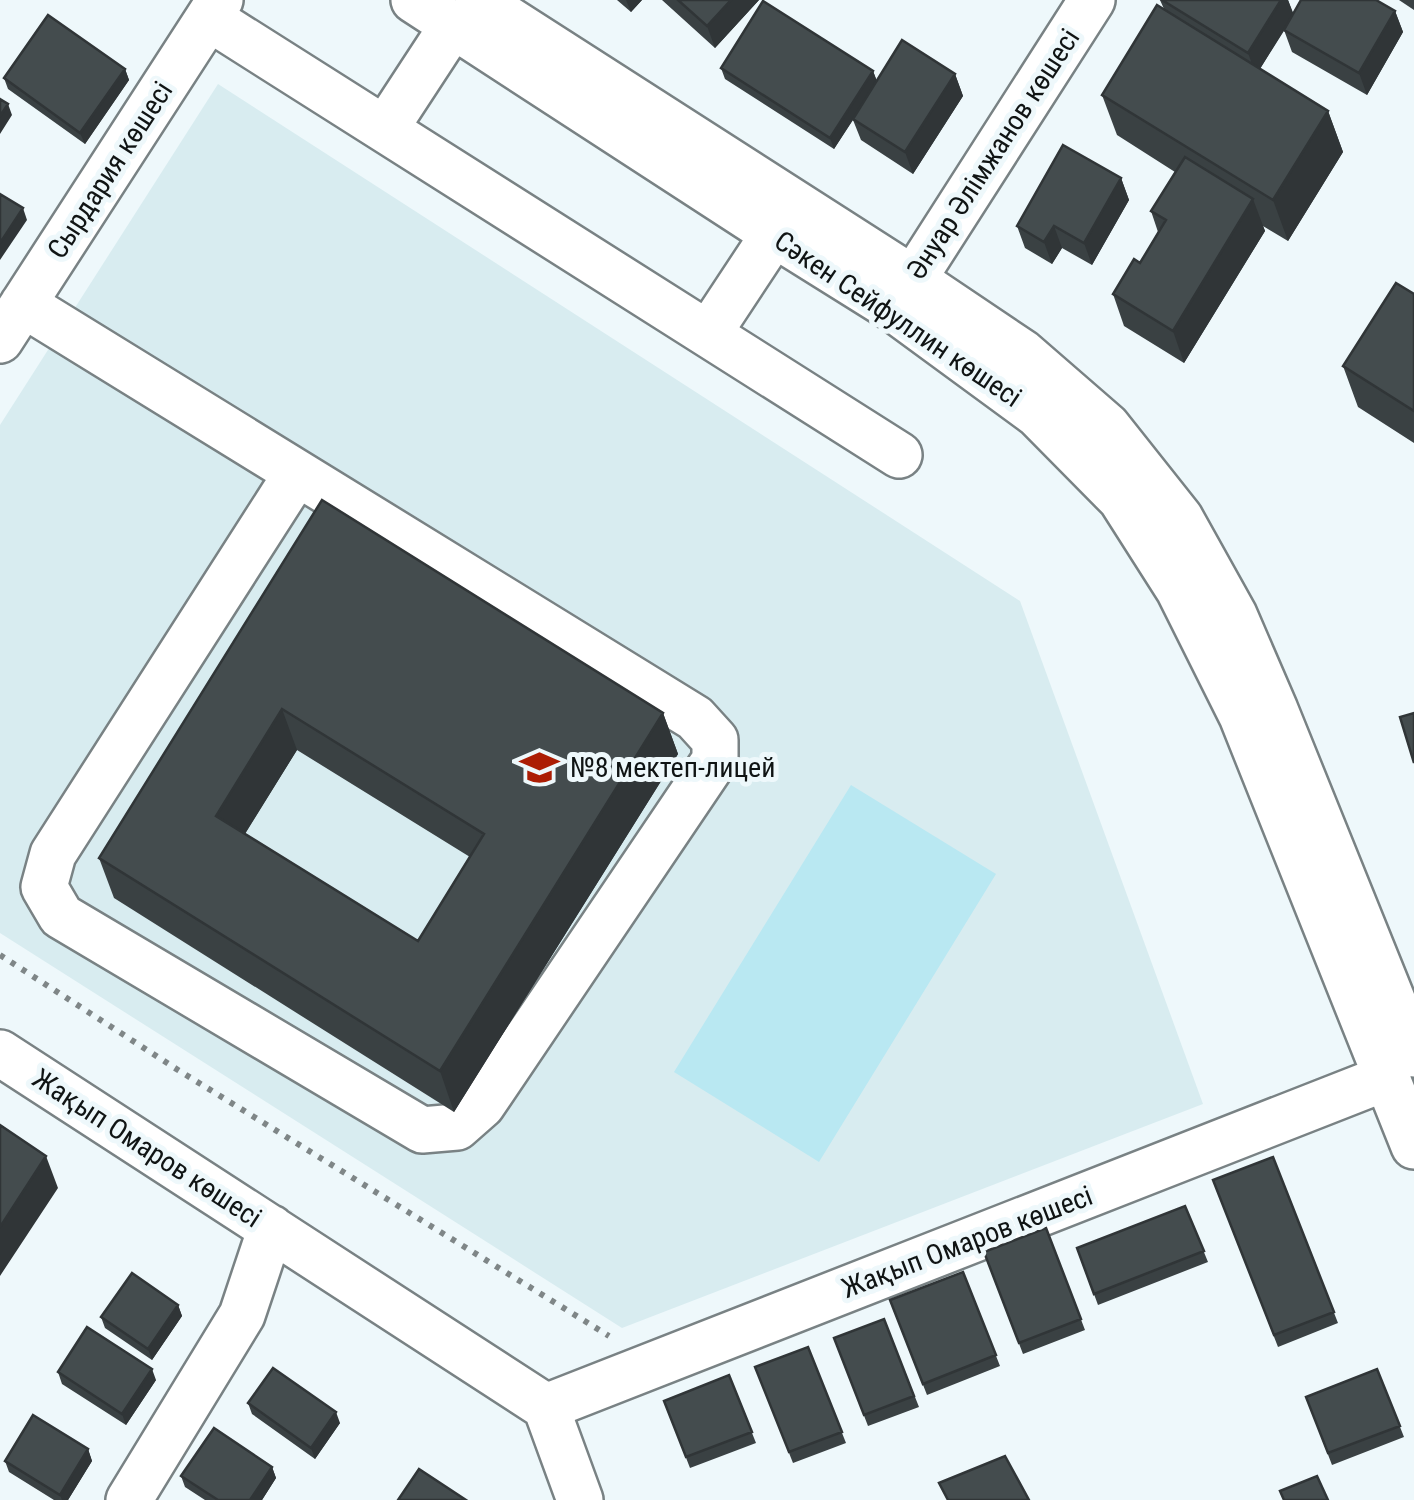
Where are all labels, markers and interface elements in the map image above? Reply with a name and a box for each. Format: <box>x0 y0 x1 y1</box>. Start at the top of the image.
street label: Әнуар Әлімжанов көшесі <box>900 23 1086 285</box>
street label: Сырдария көшесі <box>41 75 179 265</box>
street label: Сәкен Сейфуллин көшесі <box>768 224 1028 414</box>
school or university icon: №8 мектеп-лицей <box>519 746 561 788</box>
place label: №8 мектеп-лицей <box>570 751 776 784</box>
street label: Жақып Омаров көшесі <box>26 1062 268 1234</box>
street label: Жақып Омаров көшесі <box>837 1179 1097 1305</box>

